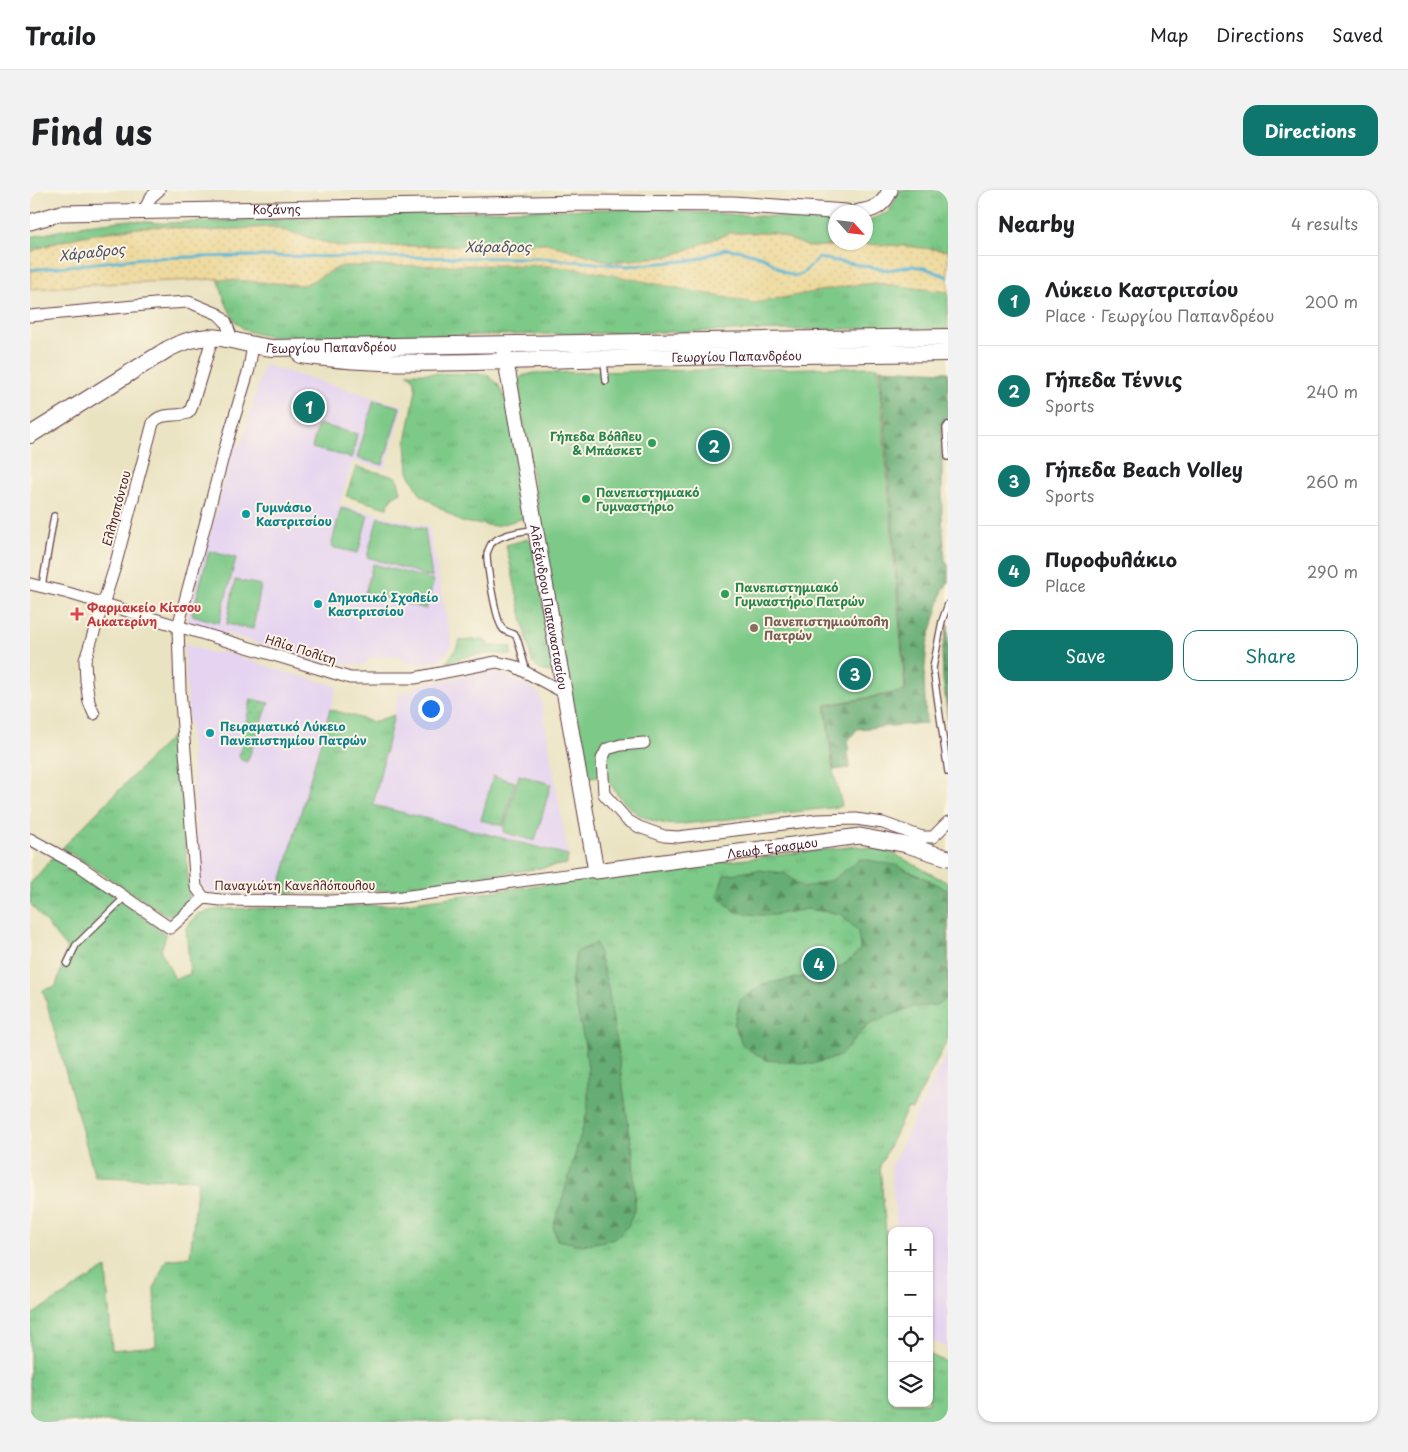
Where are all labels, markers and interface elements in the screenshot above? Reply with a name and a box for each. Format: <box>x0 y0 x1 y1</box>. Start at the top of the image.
text: Trailo <box>25 17 96 53</box>
text: Map <box>1150 21 1188 48</box>
text: Directions <box>1216 21 1304 48</box>
text: Saved <box>1332 21 1383 48</box>
text: Find us <box>30 104 152 157</box>
button: Directions <box>1243 105 1378 156</box>
street label: Κοζάνης <box>252 199 301 218</box>
north arrow <box>828 205 873 250</box>
text: Nearby <box>998 207 1075 239</box>
text: 4 results <box>1291 211 1358 235</box>
water label: Χάραδρος <box>465 236 533 257</box>
water label: Χάραδρος <box>58 238 128 266</box>
text: Λύκειο Καστριτσίου <box>1045 275 1238 303</box>
text: 1 <box>1010 289 1018 313</box>
text: 200 m <box>1305 289 1358 313</box>
text: Place · Γεωργίου Παπανδρέου <box>1045 303 1274 327</box>
street label: Γεωργίου Παπανδρέου <box>265 337 397 357</box>
street label: Γεωργίου Παπανδρέου <box>671 346 802 366</box>
text: Γήπεδα Τέννις <box>1045 365 1182 393</box>
text: 2 <box>1008 379 1020 403</box>
text: 240 m <box>1306 379 1358 403</box>
pin: 1 <box>293 388 325 426</box>
text: Sports <box>1045 393 1094 417</box>
place label: Γήπεδα Βόλλευ & Μπάσκετ <box>550 427 642 459</box>
pin: 2 <box>698 427 730 465</box>
marker: Γήπεδα Βόλλευ & Μπάσκετ <box>646 437 658 449</box>
text: Γήπεδα Beach Volley <box>1045 455 1243 483</box>
street label: Ελλησπόντου <box>97 468 135 548</box>
text: 3 <box>1009 469 1019 493</box>
text: 260 m <box>1306 469 1358 493</box>
place label: Πανεπιστημιακό Γυμναστήριο <box>596 483 699 515</box>
text: Sports <box>1045 483 1094 507</box>
marker: Πανεπιστημιακό Γυμναστήριο <box>580 493 592 505</box>
place label: Γυμνάσιο Καστριτσίου <box>256 498 332 530</box>
marker: Γυμνάσιο Καστριτσίου <box>240 508 252 520</box>
street label: Αλεξάνδρου Παπαναστασίου <box>526 523 573 691</box>
text: Πυροφυλάκιο <box>1045 545 1177 573</box>
text: 4 <box>1009 559 1019 583</box>
text: 290 m <box>1307 559 1358 583</box>
text: Place <box>1045 573 1086 597</box>
place label: Πανεπιστημιακό Γυμναστήριο Πατρών <box>735 578 865 610</box>
place label: Δημοτικό Σχολείο Καστριτσίου <box>328 588 438 620</box>
marker: Πανεπιστημιακό Γυμναστήριο Πατρών <box>719 588 731 600</box>
place label: Φαρμακείο Κίτσου Αικατερίνη <box>87 598 201 630</box>
marker: Δημοτικό Σχολείο Καστριτσίου <box>312 598 324 610</box>
marker: Φαρμακείο Κίτσου Αικατερίνη <box>71 608 83 620</box>
place label: Πανεπιστημιούπολη Πατρών <box>764 612 889 644</box>
marker: Πανεπιστημιούπολη Πατρών <box>748 622 760 634</box>
street label: Ηλία Πολίτη <box>263 630 339 668</box>
button: Save <box>998 630 1173 681</box>
button: Share <box>1183 630 1358 681</box>
pin: 3 <box>839 655 871 693</box>
your location <box>418 696 444 722</box>
place label: Πειραματικό Λύκειο Πανεπιστημίου Πατρών <box>220 717 367 749</box>
marker: Πειραματικό Λύκειο Πανεπιστημίου Πατρών <box>204 727 216 739</box>
street label: Λεωφ. Έρασμου <box>726 833 819 863</box>
street label: Παναγιώτη Κανελλόπουλου <box>215 876 376 894</box>
pin: 4 <box>803 945 835 983</box>
map controls <box>888 1227 933 1407</box>
button: + <box>888 1227 933 1272</box>
button: − <box>888 1272 933 1317</box>
button: locate <box>888 1317 933 1362</box>
button: layers <box>888 1362 933 1407</box>

